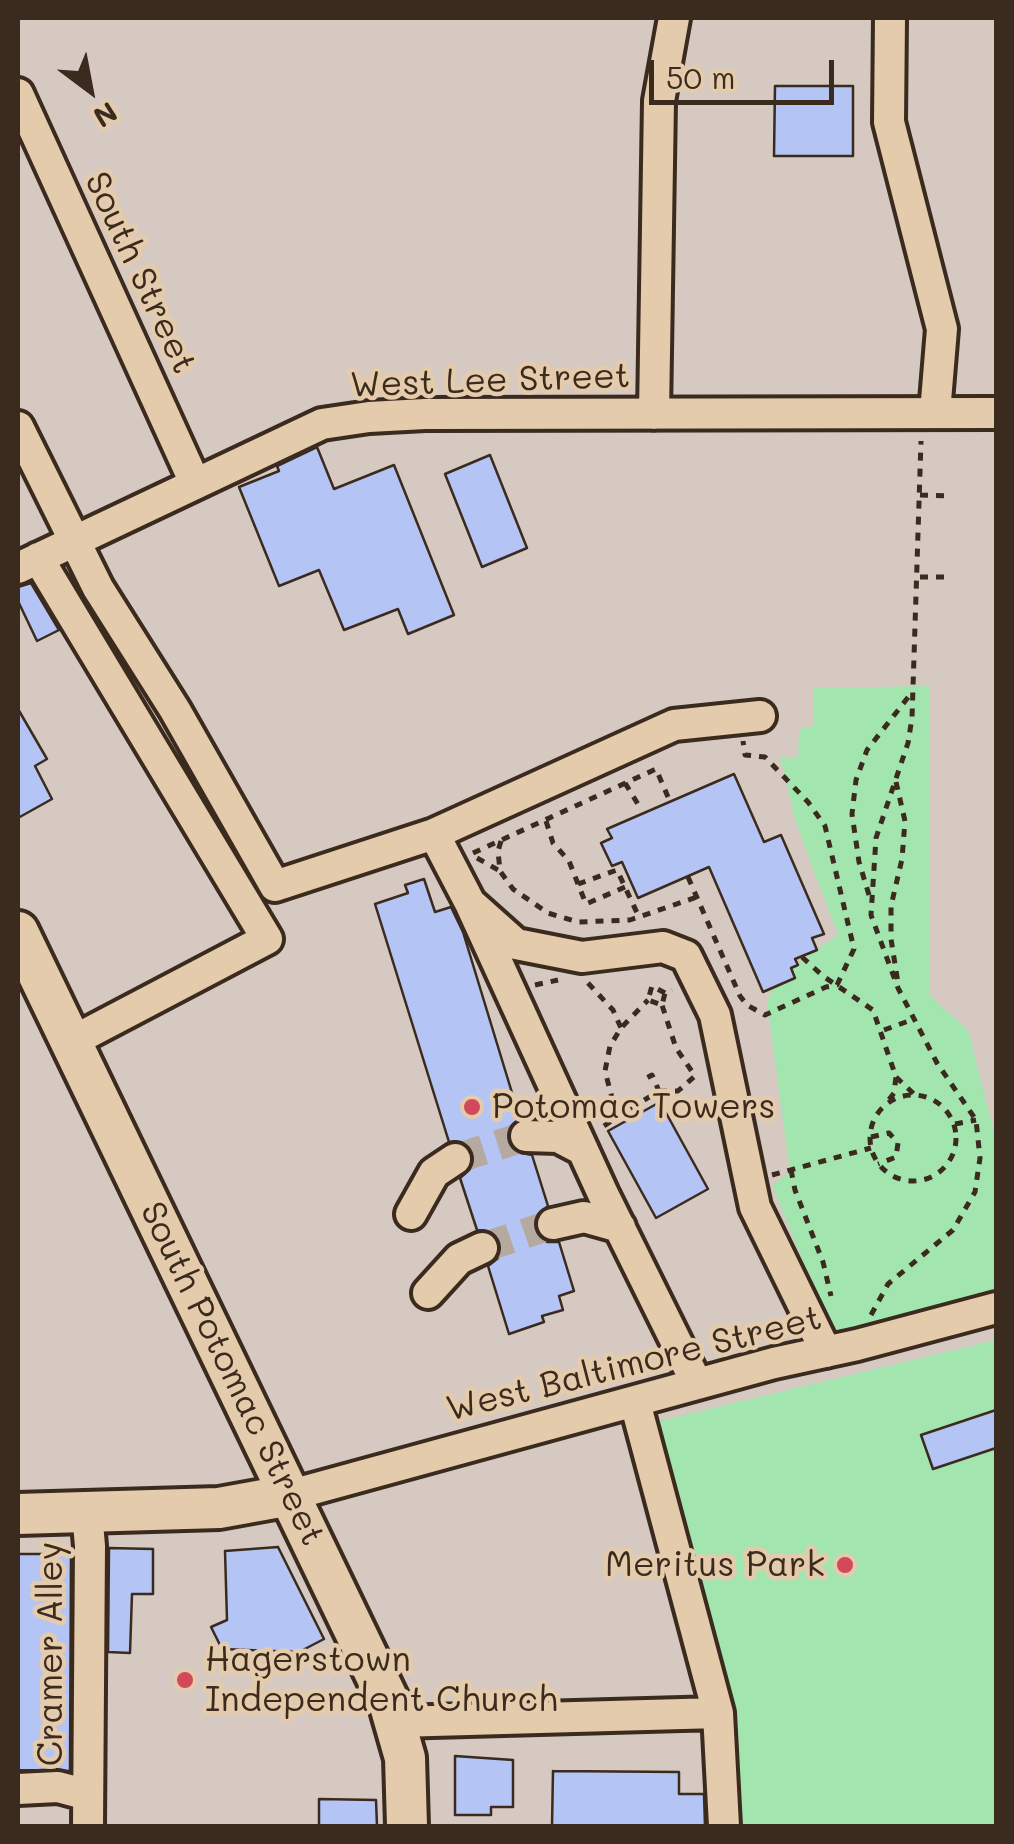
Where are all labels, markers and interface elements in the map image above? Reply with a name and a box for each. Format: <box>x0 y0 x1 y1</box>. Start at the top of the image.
north arrow <box>40 40 140 140</box>
scale bar <box>654 40 839 102</box>
text: 50 m <box>666 57 736 97</box>
text: N <box>87 95 124 136</box>
street label: South Street <box>75 166 205 380</box>
street label: West Lee Street <box>349 355 631 407</box>
place label: Potomac Towers <box>492 1086 775 1128</box>
marker: Potomac Towers <box>461 1096 483 1118</box>
street label: South Potomac Street <box>130 1195 334 1553</box>
street label: West Baltimore Street <box>442 1297 826 1431</box>
street label: Cramer Alley <box>30 1542 72 1766</box>
place label: Meritus Park <box>605 1544 825 1586</box>
marker: Meritus Park <box>834 1554 856 1576</box>
place label: Hagerstown Independent Church <box>205 1639 558 1721</box>
marker: Hagerstown Independent Church <box>174 1669 196 1691</box>

